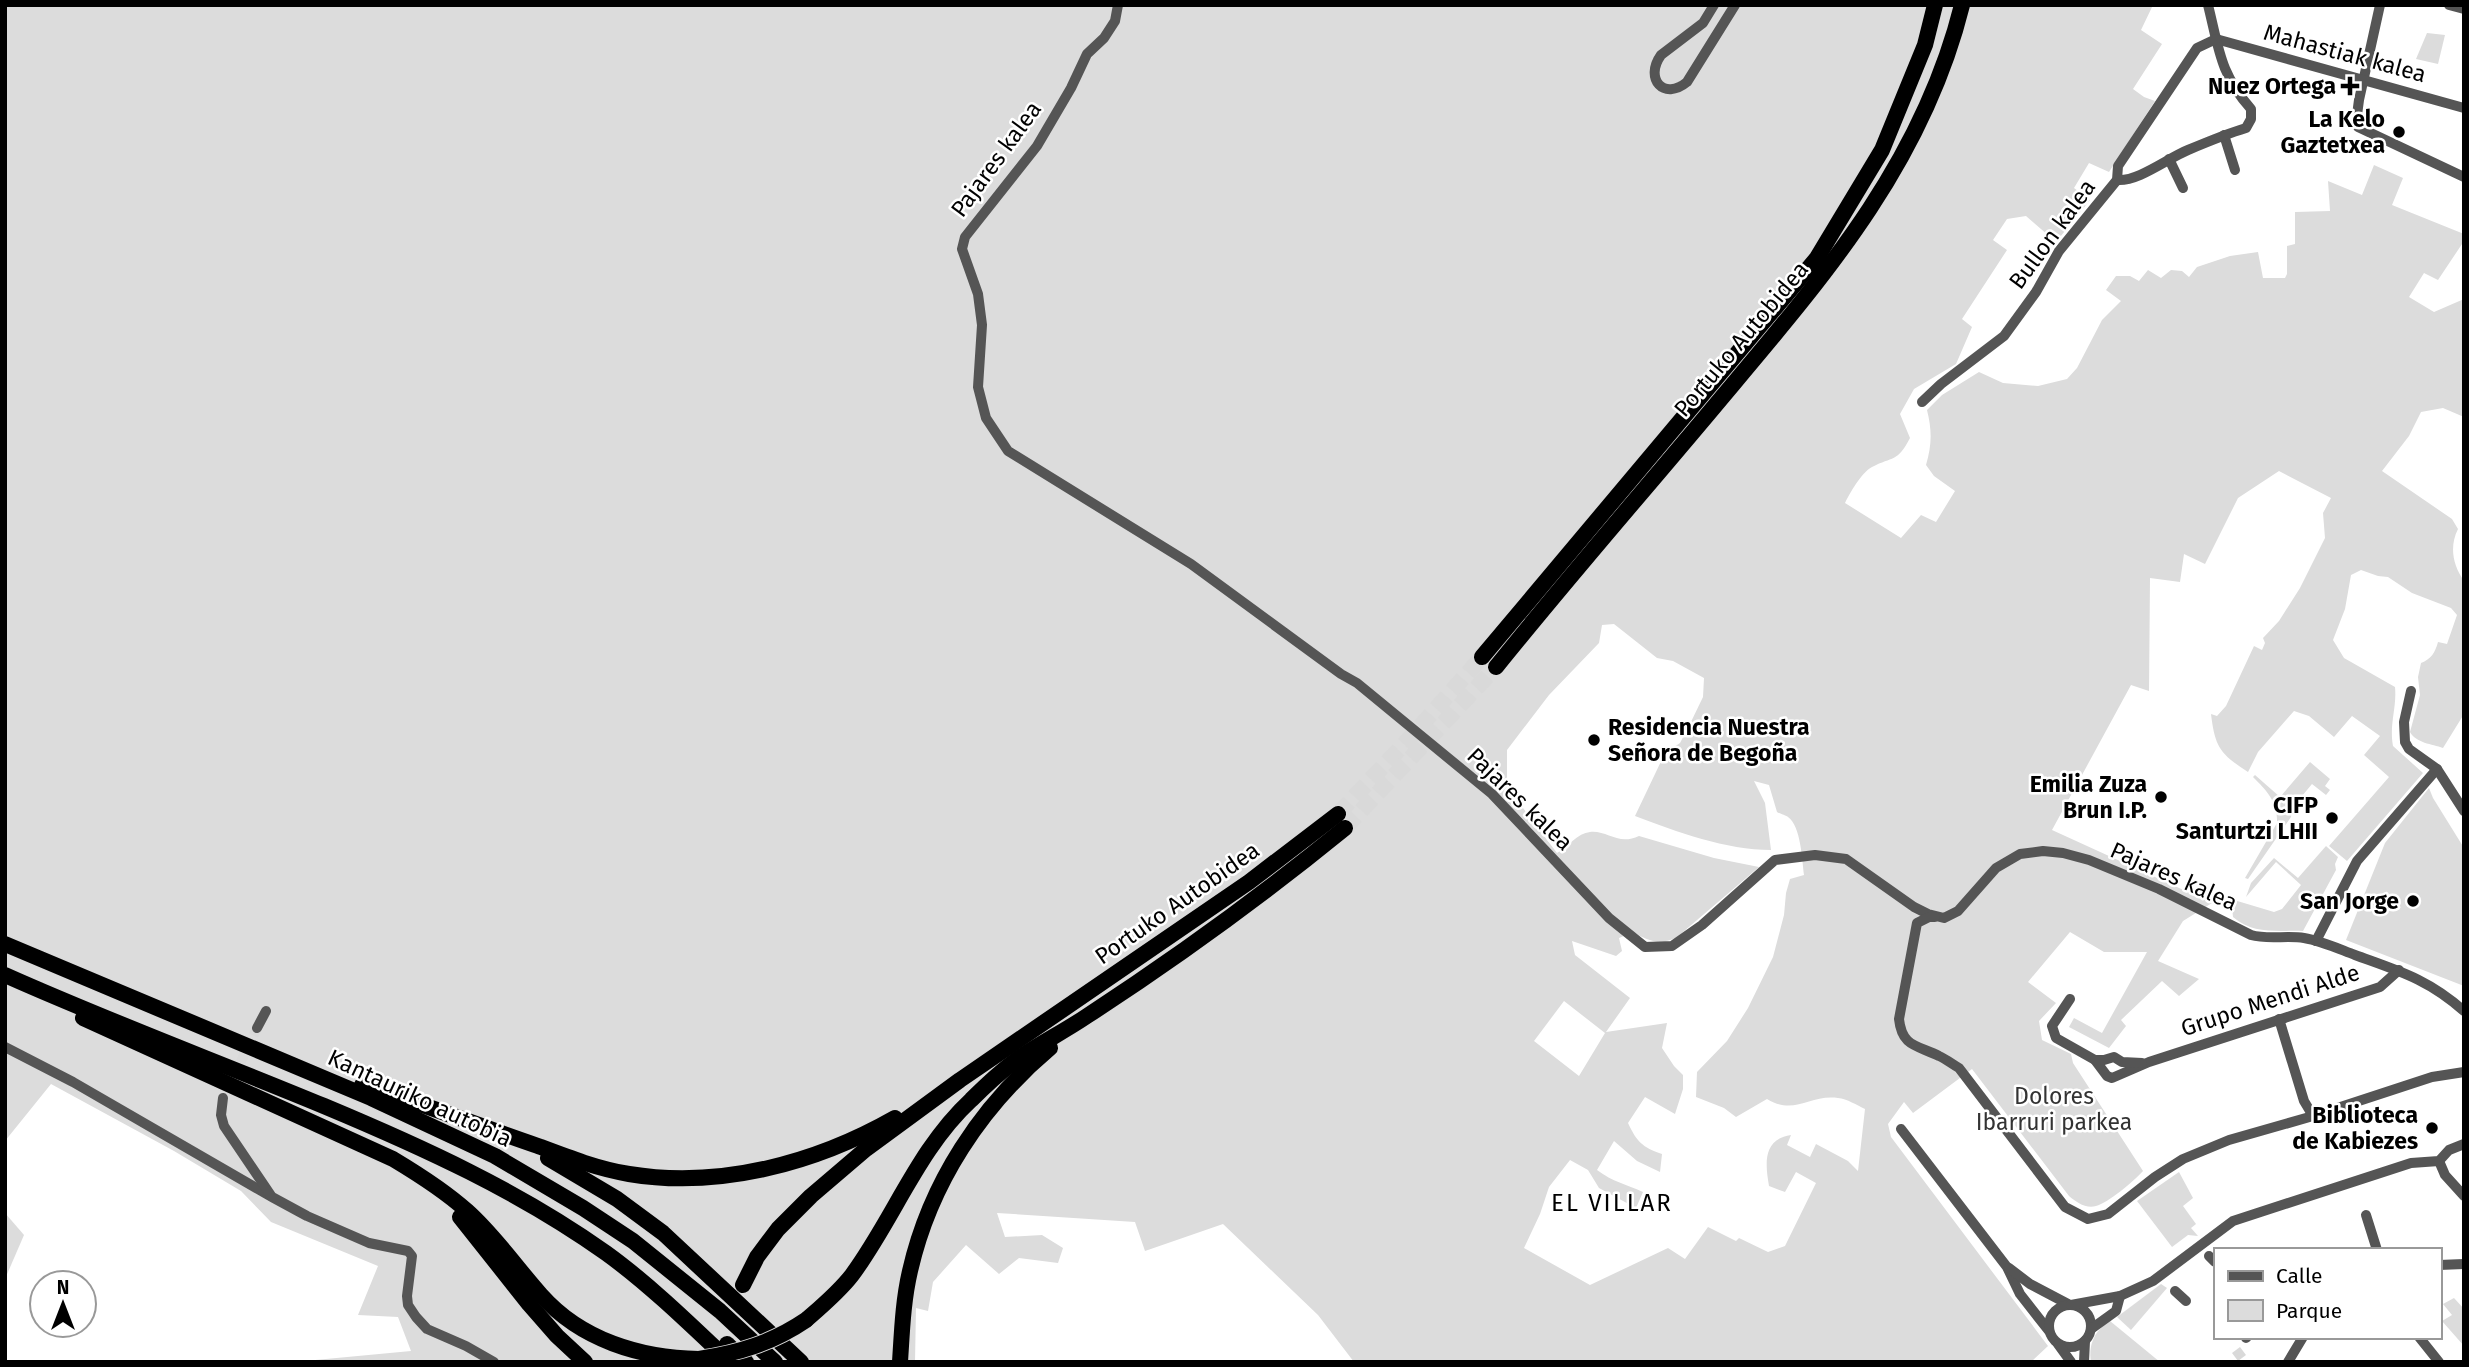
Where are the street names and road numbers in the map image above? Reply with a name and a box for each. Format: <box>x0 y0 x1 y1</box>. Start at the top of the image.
street label: Mahastiak kalea <box>2261 18 2429 88</box>
street label: Pajares kalea <box>945 96 1047 222</box>
street label: Bullon kalea <box>2003 174 2101 294</box>
street label: Portuko Autobidea <box>1668 256 1814 422</box>
street label: Pajares kalea <box>1461 742 1579 856</box>
street label: Portuko Autobidea <box>1089 836 1265 970</box>
street label: Pajares kalea <box>2106 836 2242 916</box>
street label: Grupo Mendi Alde <box>2177 958 2363 1042</box>
street label: Kantauriko autobia <box>324 1043 516 1153</box>

